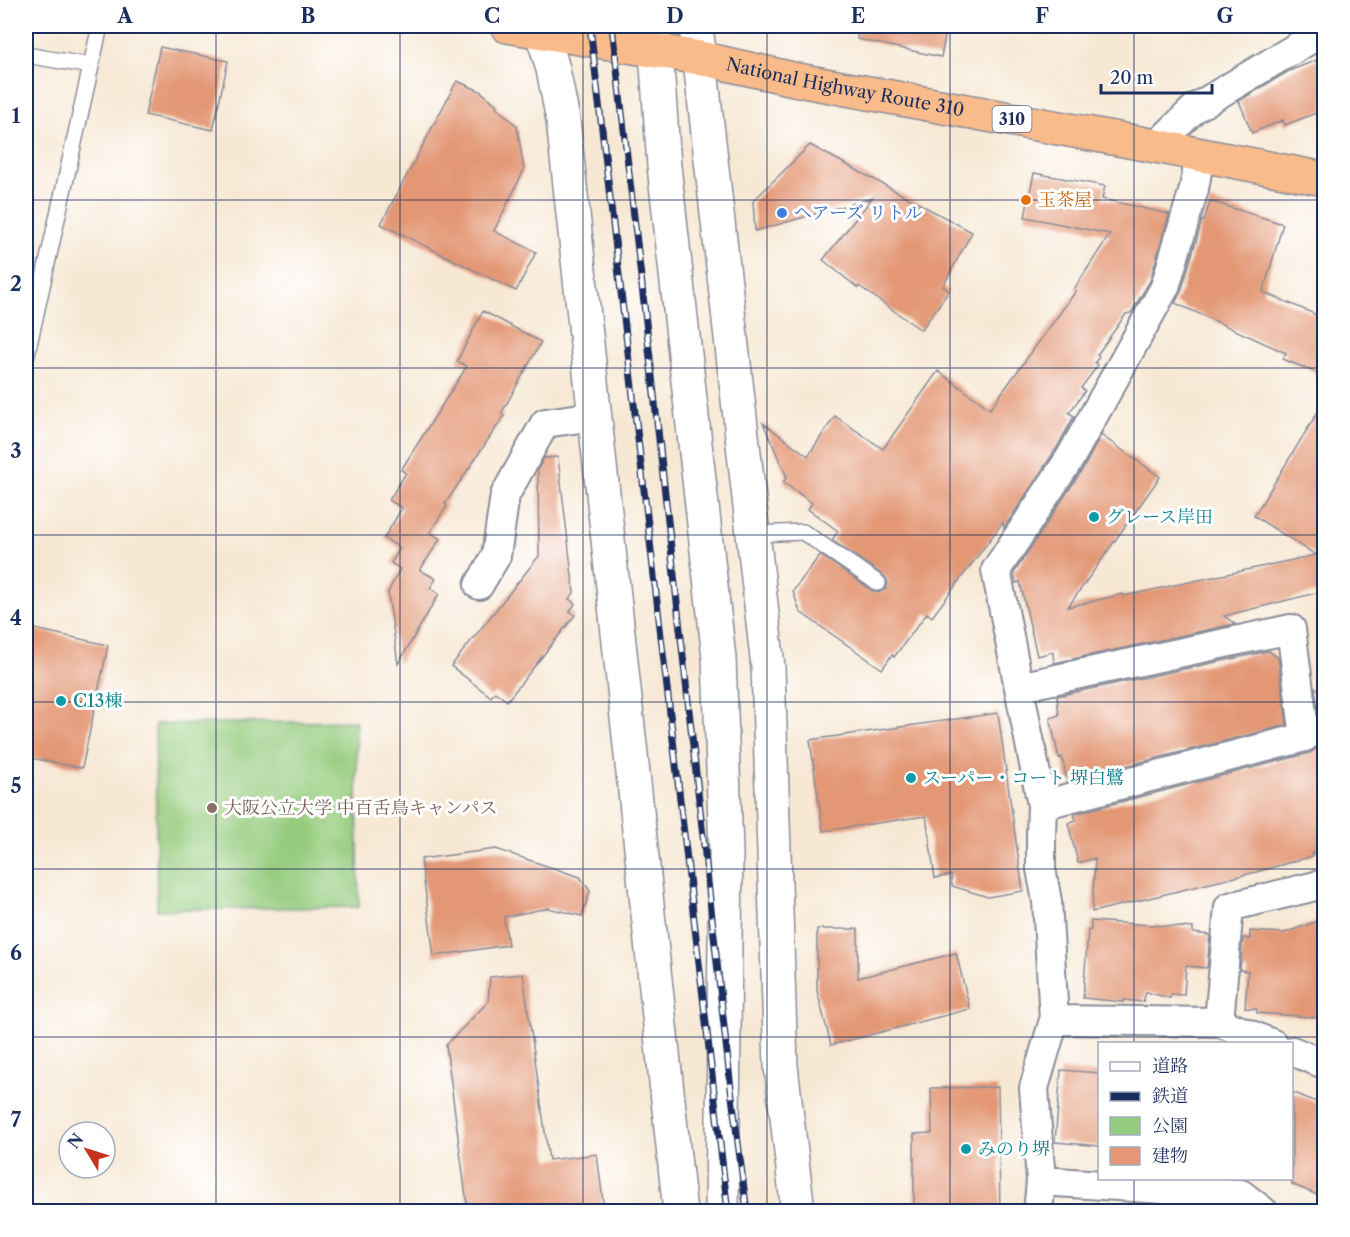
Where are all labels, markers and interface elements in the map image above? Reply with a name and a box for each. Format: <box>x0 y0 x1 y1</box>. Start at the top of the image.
text: A <box>116 4 133 28</box>
text: B <box>301 4 316 28</box>
text: C <box>484 4 500 28</box>
text: D <box>666 4 684 28</box>
text: E <box>851 4 865 28</box>
text: F <box>1035 4 1049 28</box>
text: G <box>1217 4 1234 28</box>
street label: National Highway Route 310 <box>724 53 966 121</box>
scale bar <box>1101 57 1212 95</box>
text: 20 m <box>1110 67 1154 89</box>
text: 1 <box>12 104 21 128</box>
road number: 310 <box>992 106 1032 132</box>
place label: 玉茶屋 <box>1038 189 1092 211</box>
marker: 玉茶屋 <box>1019 193 1033 207</box>
place label: ヘアーズ リトル <box>794 202 923 224</box>
marker: ヘアーズ リトル <box>775 206 789 220</box>
text: 2 <box>10 272 22 296</box>
text: 3 <box>10 439 22 463</box>
place label: グレース岸田 <box>1106 506 1213 528</box>
marker: グレース岸田 <box>1087 510 1101 524</box>
text: 4 <box>10 606 22 630</box>
place label: C13棟 <box>73 690 122 712</box>
marker: C13棟 <box>54 694 68 708</box>
place label: スーパー・コート 堺白鷺 <box>923 767 1124 789</box>
marker: スーパー・コート 堺白鷺 <box>904 771 918 785</box>
text: 5 <box>10 774 22 798</box>
place label: 大阪公立大学 中百舌鳥キャンパス <box>224 797 498 819</box>
marker: 大阪公立大学 中百舌鳥キャンパス <box>205 801 219 815</box>
text: 6 <box>10 941 22 965</box>
legend <box>1098 1042 1293 1180</box>
text: 道路 <box>1152 1055 1188 1077</box>
text: 鉄道 <box>1152 1085 1188 1107</box>
text: 7 <box>11 1108 22 1132</box>
text: 公園 <box>1152 1115 1188 1137</box>
north arrow <box>57 1120 117 1180</box>
text: N <box>63 1129 87 1152</box>
place label: みのり堺 <box>978 1138 1050 1160</box>
marker: みのり堺 <box>959 1142 973 1156</box>
text: 建物 <box>1152 1145 1188 1167</box>

